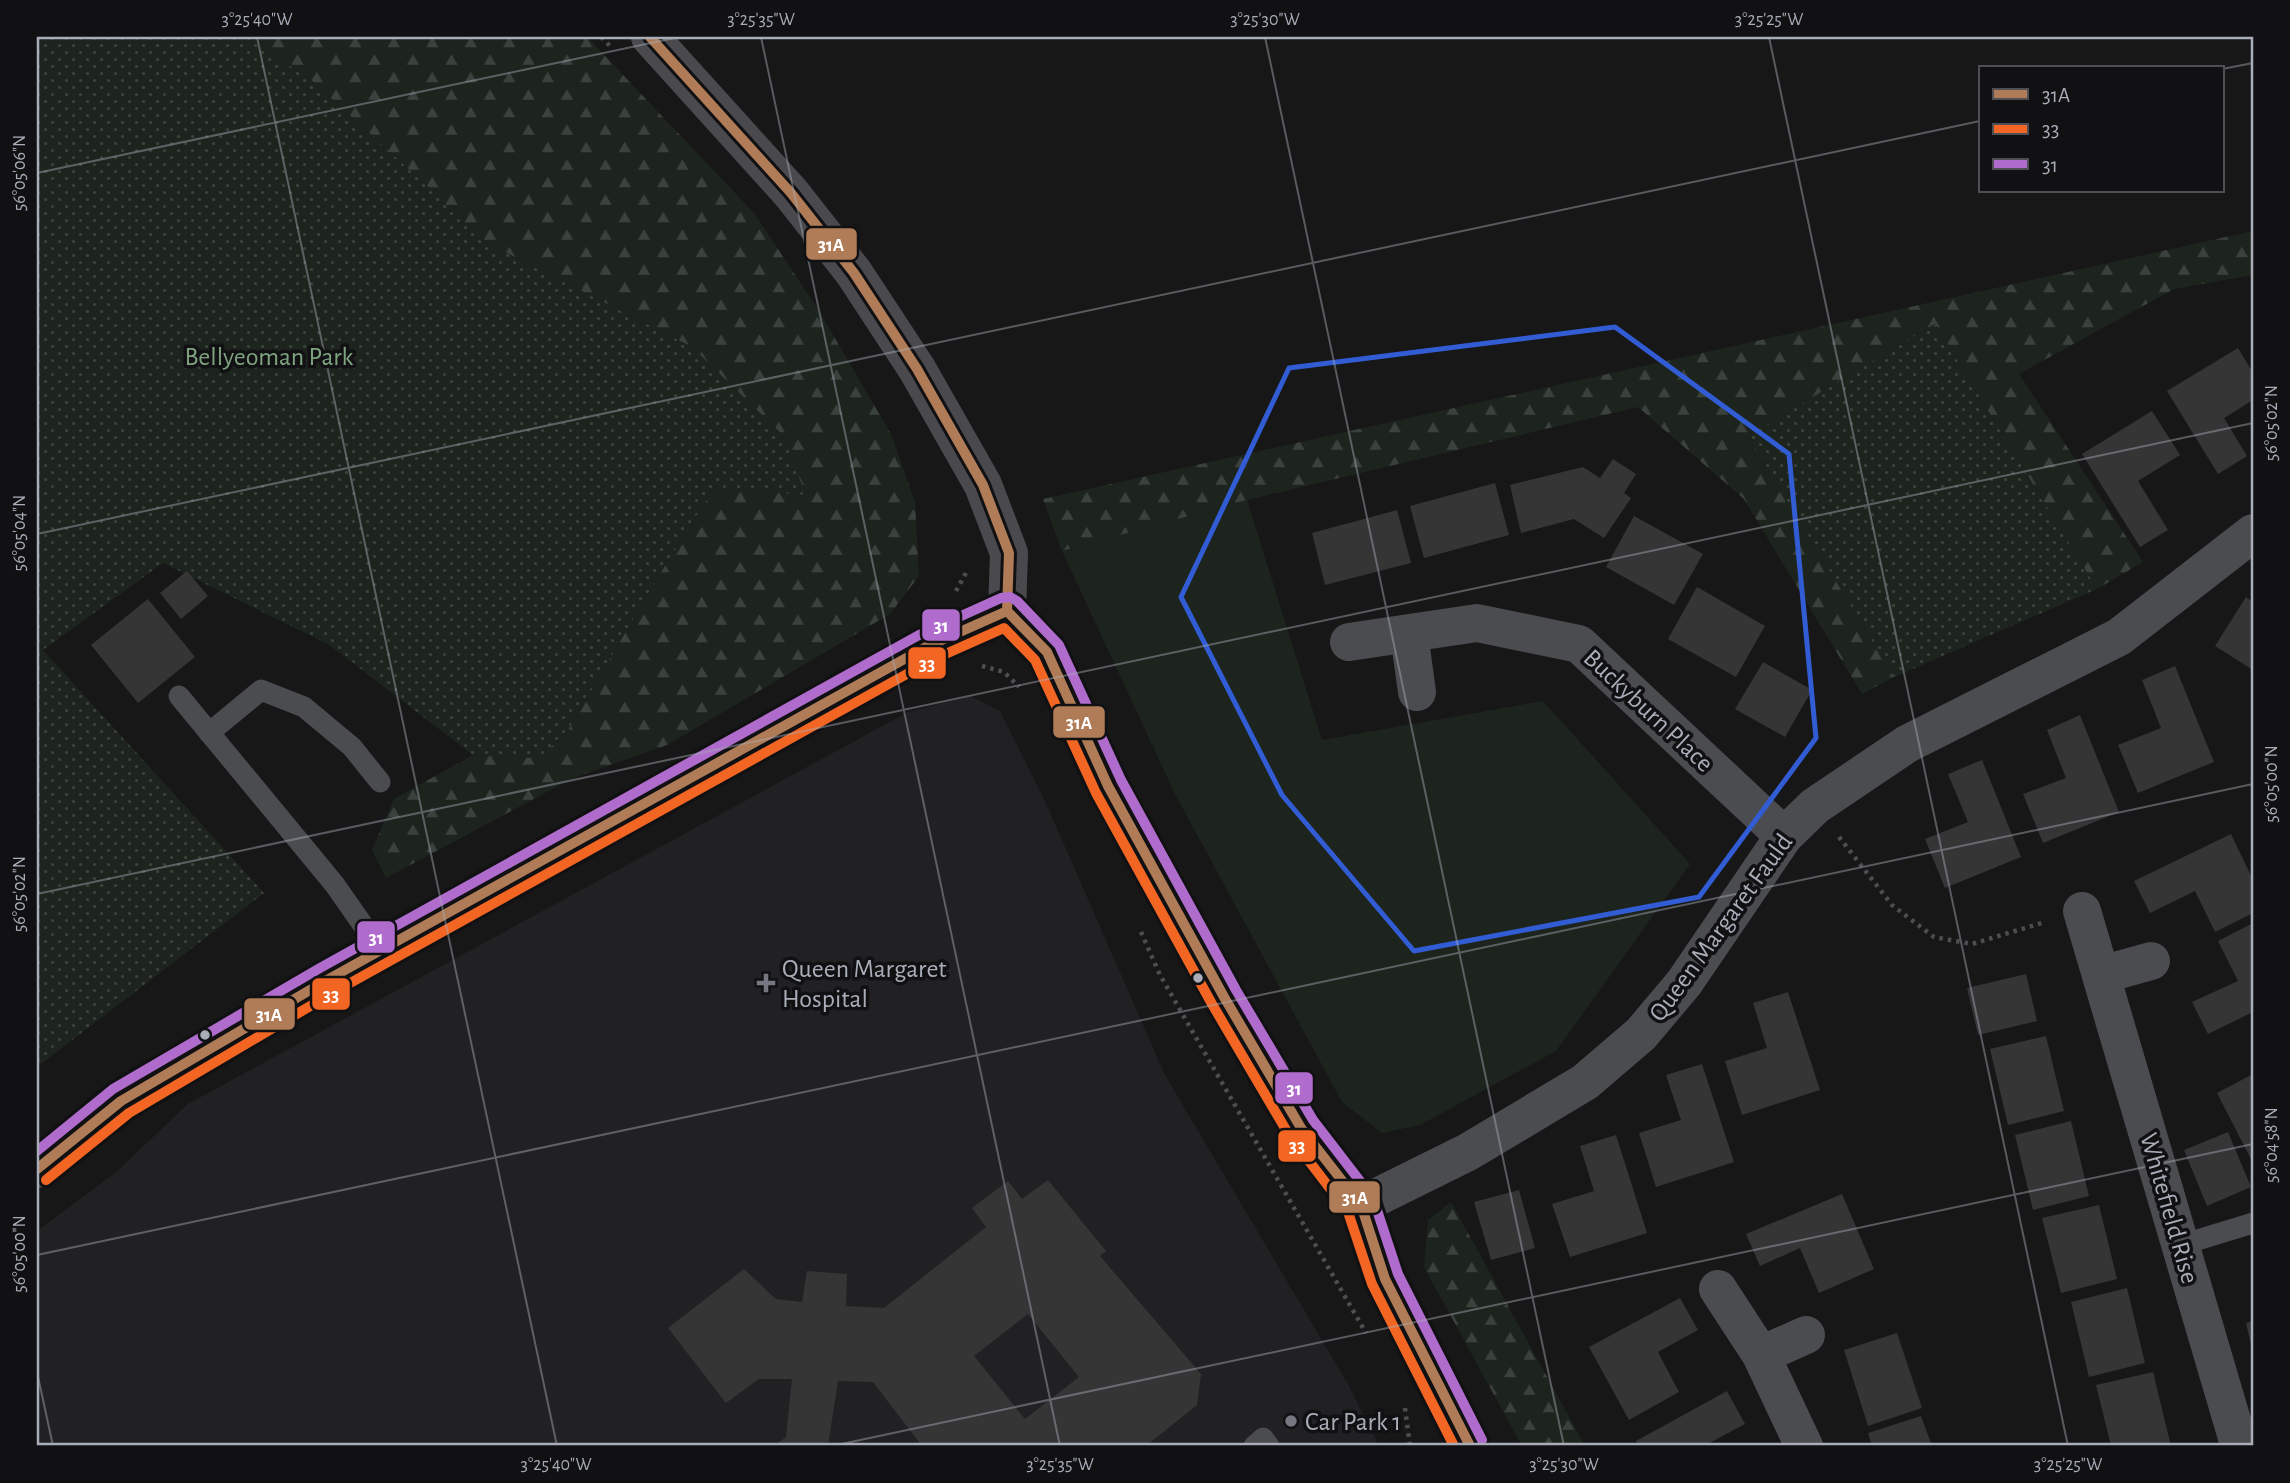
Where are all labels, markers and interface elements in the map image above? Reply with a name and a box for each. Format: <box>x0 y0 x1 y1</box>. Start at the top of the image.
text: 3°25'40"W <box>222 11 292 29</box>
text: 3°25'35"W <box>727 11 795 29</box>
text: 3°25'30"W <box>1230 11 1300 29</box>
text: 3°25'25"W <box>1735 11 1803 29</box>
legend <box>1979 66 2224 192</box>
text: 31A <box>2042 85 2070 106</box>
text: 33 <box>2042 119 2059 140</box>
text: 56°05'06"N <box>11 135 29 211</box>
text: 31 <box>2042 155 2058 176</box>
line badge: 31A <box>805 227 858 261</box>
text: 31A <box>818 236 845 255</box>
park label: Bellyeoman Park <box>185 344 354 370</box>
text: 56°05'02"N <box>2263 385 2281 461</box>
text: 56°05'04"N <box>11 495 29 571</box>
line badge: 31 <box>921 608 961 642</box>
text: 31 <box>933 617 949 636</box>
street label: Buckyburn Place <box>1579 644 1718 777</box>
line badge: 33 <box>907 646 947 680</box>
text: 33 <box>919 655 935 674</box>
line badge: 31A <box>1052 705 1106 739</box>
text: 31A <box>1066 714 1093 733</box>
text: 56°05'00"N <box>2263 745 2281 823</box>
street label: Queen Margaret Fauld <box>1644 829 1797 1026</box>
text: 56°05'02"N <box>11 856 29 932</box>
line badge: 31 <box>356 920 396 954</box>
text: 31 <box>368 929 384 948</box>
place label: Queen Margaret Hospital <box>782 956 947 1012</box>
unlabelled marker <box>1191 971 1205 985</box>
marker: Queen Margaret Hospital <box>756 973 776 993</box>
line badge: 33 <box>311 977 351 1011</box>
text: 33 <box>323 986 339 1005</box>
line badge: 31A <box>243 997 296 1031</box>
text: 31A <box>256 1006 283 1025</box>
unlabelled marker <box>198 1028 212 1042</box>
line badge: 31 <box>1274 1071 1314 1105</box>
text: 31 <box>1286 1080 1302 1099</box>
text: 56°04'58"N <box>2263 1107 2281 1183</box>
line badge: 33 <box>1277 1129 1317 1163</box>
street label: Whitefield Rise <box>2135 1130 2203 1287</box>
text: 33 <box>1289 1137 1305 1156</box>
line badge: 31A <box>1328 1180 1381 1214</box>
text: 31A <box>1342 1189 1369 1208</box>
text: 56°05'00"N <box>11 1215 29 1293</box>
place label: Car Park 1 <box>1305 1409 1401 1435</box>
marker: Car Park 1 <box>1283 1413 1299 1429</box>
text: 3°25'40"W <box>521 1456 591 1474</box>
text: 3°25'35"W <box>1026 1456 1094 1474</box>
text: 3°25'30"W <box>1529 1456 1599 1474</box>
text: 3°25'25"W <box>2034 1456 2102 1474</box>

